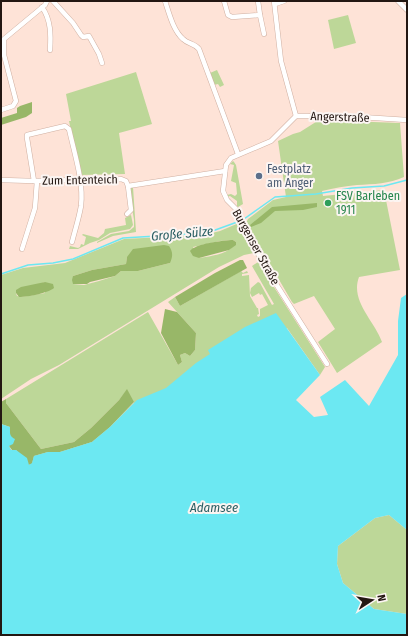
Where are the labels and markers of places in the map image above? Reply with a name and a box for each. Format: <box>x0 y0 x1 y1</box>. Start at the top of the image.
place label: Festplatz am Anger <box>267 162 314 190</box>
marker: Festplatz am Anger <box>254 171 264 181</box>
place label: FSV Barleben 1911 <box>336 189 400 217</box>
marker: FSV Barleben 1911 <box>323 198 333 208</box>

